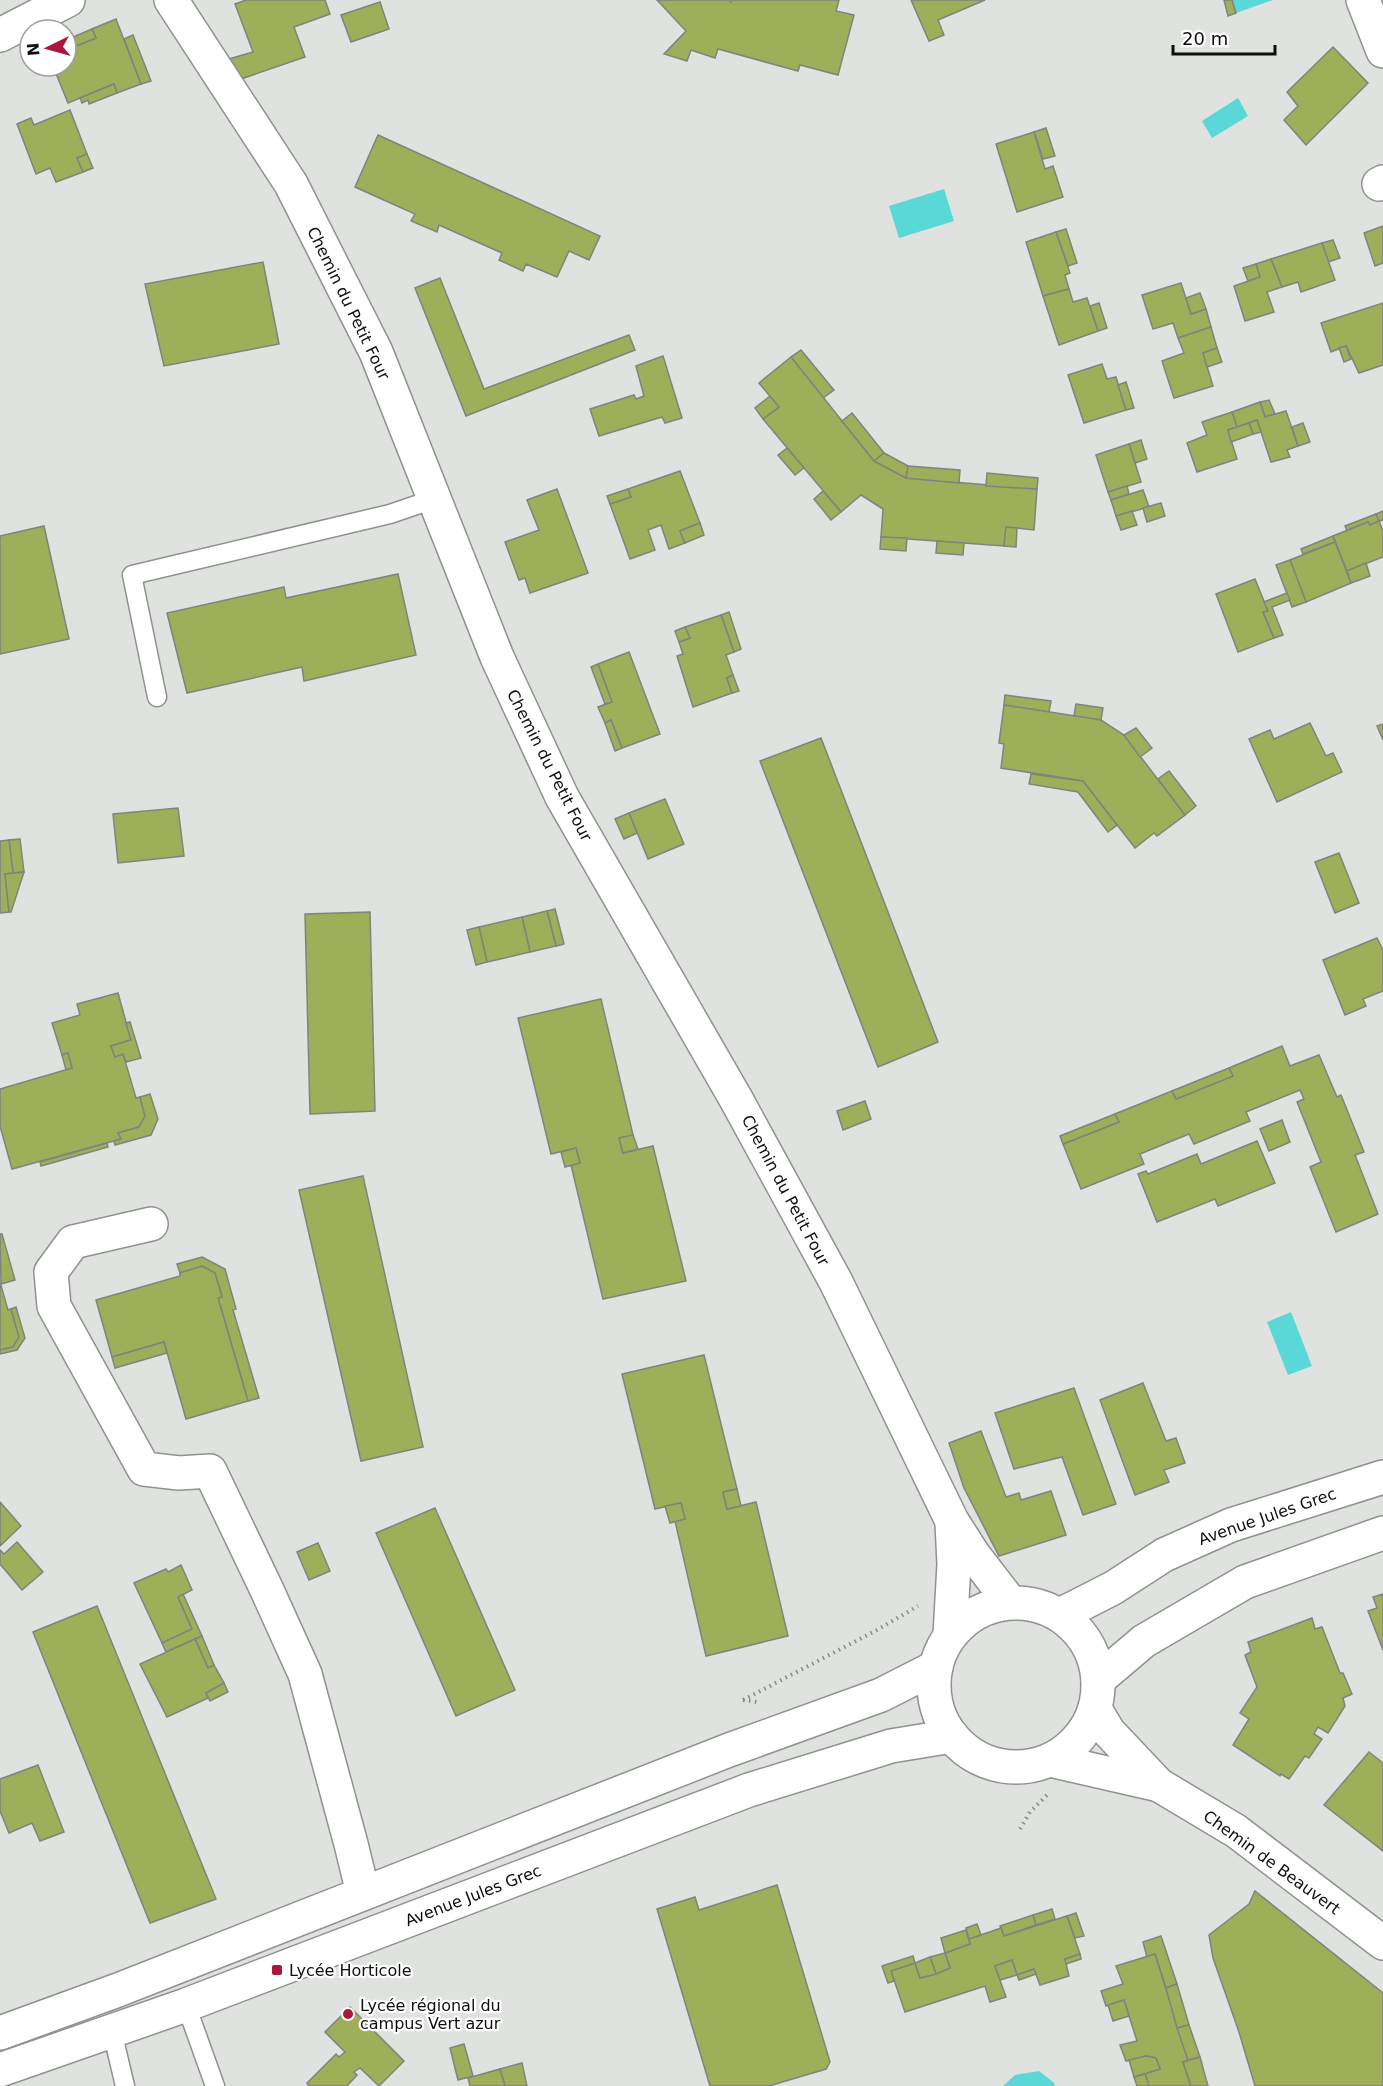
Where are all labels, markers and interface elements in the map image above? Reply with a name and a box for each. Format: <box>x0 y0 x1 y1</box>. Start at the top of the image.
north arrow <box>18 18 78 78</box>
scale bar <box>1173 18 1275 56</box>
text: 20 m <box>1182 28 1228 49</box>
text: N <box>24 42 44 57</box>
street label: Chemin du Petit Four <box>303 224 394 383</box>
street label: Chemin du Petit Four <box>503 686 596 845</box>
street label: Chemin du Petit Four <box>738 1112 834 1269</box>
street label: Avenue Jules Grec <box>1196 1484 1339 1549</box>
street label: Chemin de Beauvert <box>1200 1806 1344 1918</box>
street label: Avenue Jules Grec <box>402 1861 544 1930</box>
place label: Lycée Horticole <box>289 1961 411 1980</box>
marker: Lycée Horticole <box>270 1963 284 1977</box>
place label: Lycée régional du campus Vert azur <box>360 1996 501 2033</box>
marker: Lycée régional du campus Vert azur <box>341 2007 355 2021</box>

